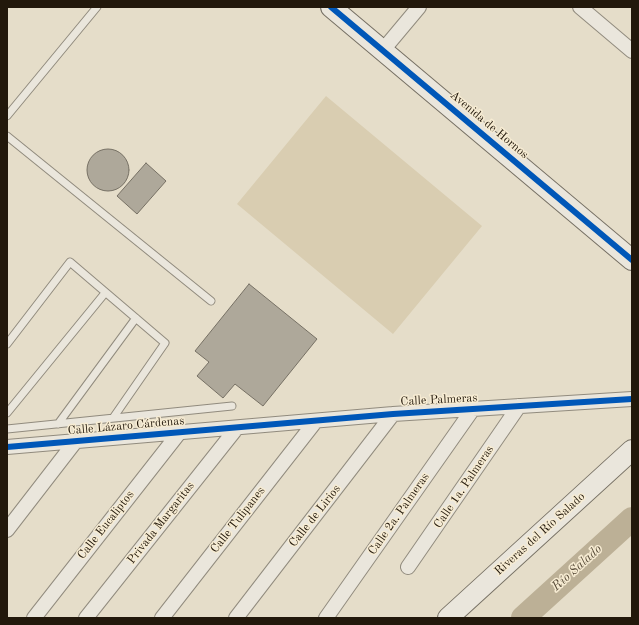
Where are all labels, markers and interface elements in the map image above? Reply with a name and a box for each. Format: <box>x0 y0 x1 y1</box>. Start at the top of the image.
street label: Avenida de Hornos <box>447 88 531 162</box>
street label: Calle Palmeras <box>400 391 478 409</box>
street label: Calle Lázaro Cárdenas <box>67 414 185 438</box>
street label: Calle 1a. Palmeras <box>431 443 497 531</box>
street label: Calle 2a. Palmeras <box>365 470 433 558</box>
street label: Privada Margaritas <box>124 479 198 567</box>
street label: Calle de Lirios <box>286 482 344 550</box>
street label: Calle Tulipanes <box>208 484 268 556</box>
street label: Calle Eucaliptos <box>75 488 137 562</box>
street label: Riveras del Río Salado <box>492 490 588 578</box>
water label: Río Salado <box>549 541 605 595</box>

